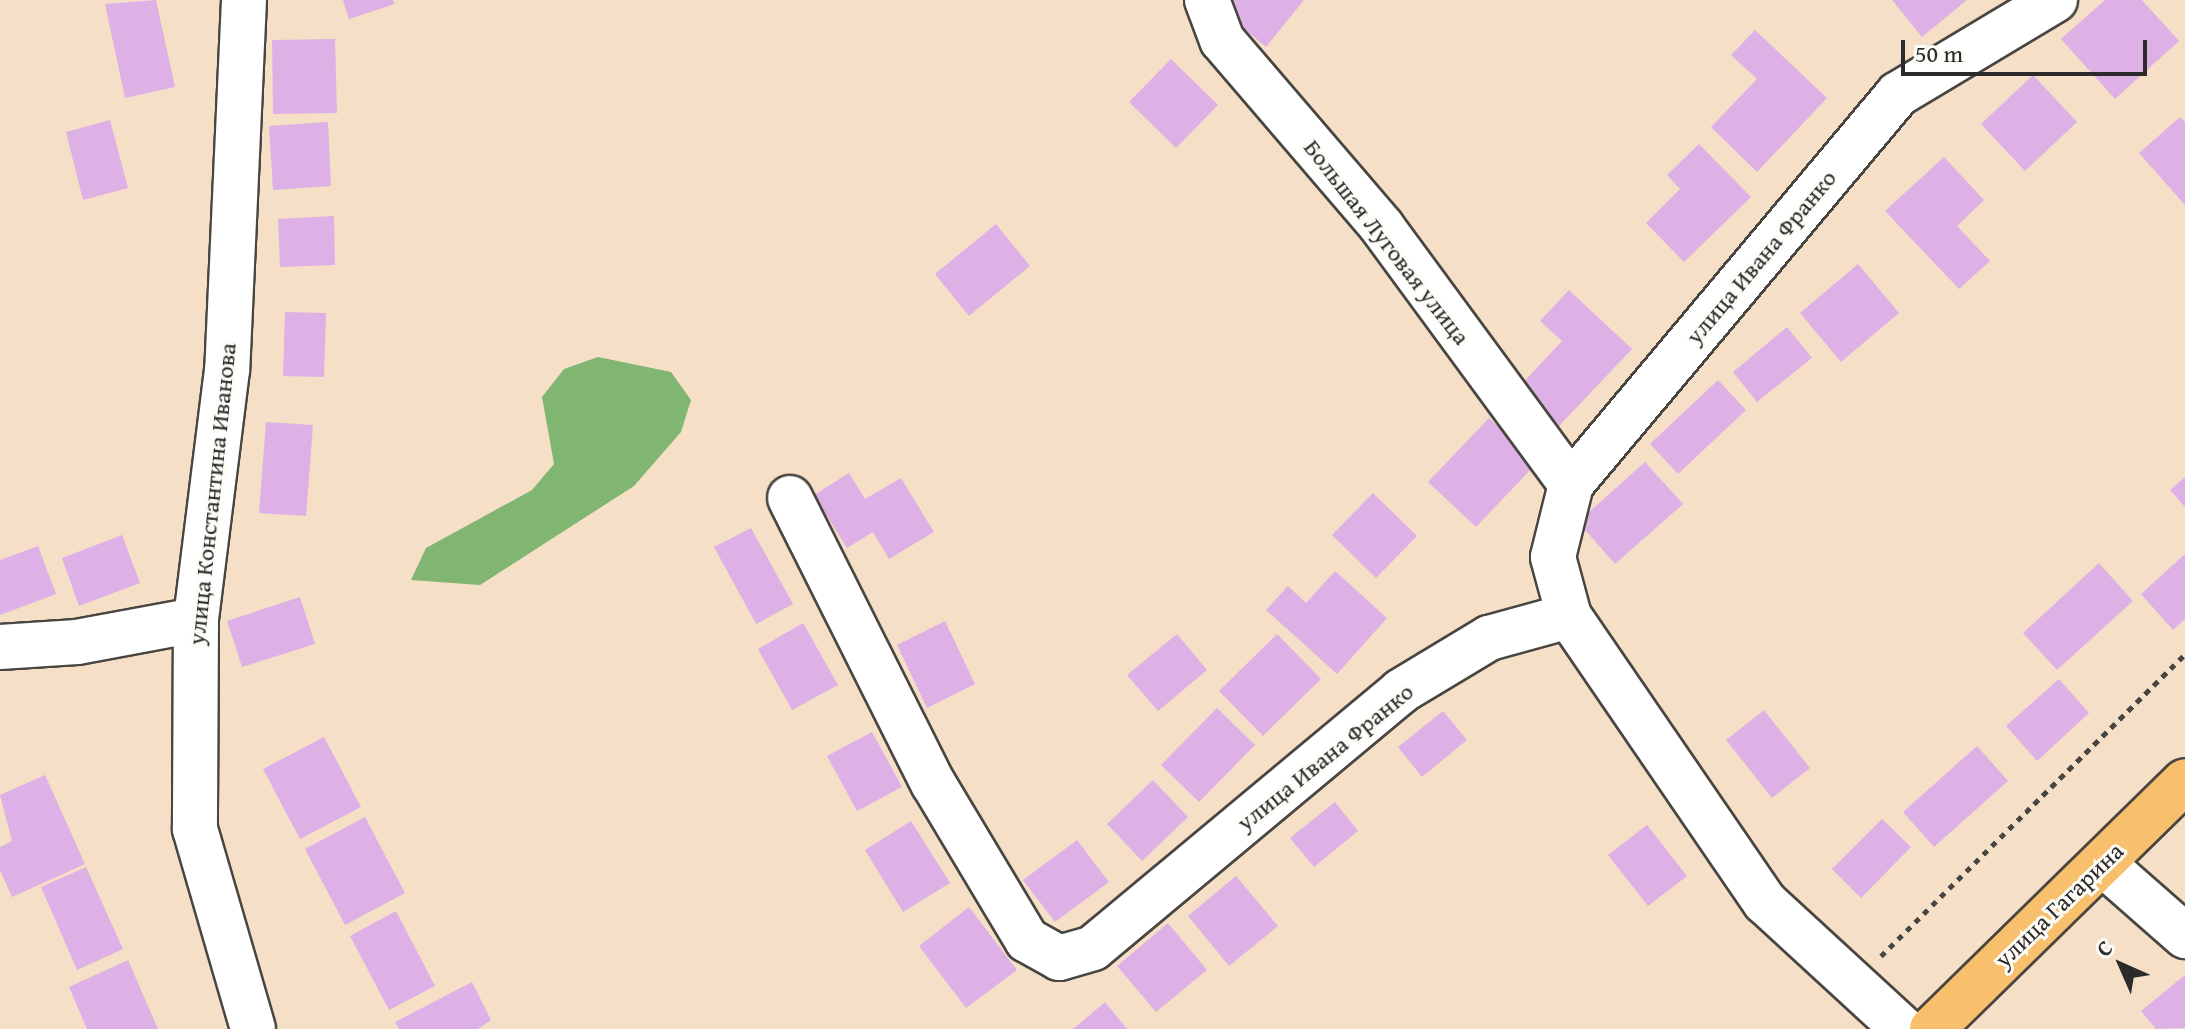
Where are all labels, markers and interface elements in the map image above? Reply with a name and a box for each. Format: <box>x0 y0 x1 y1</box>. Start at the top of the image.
scale bar <box>1905 24 2151 74</box>
text: 50 m <box>1915 36 1963 71</box>
street label: Большая Луговая улица <box>1298 134 1476 350</box>
street label: улица Ивана Франко <box>1680 164 1842 350</box>
street label: улица Константина Иванова <box>182 341 242 647</box>
street label: улица Ивана Франко <box>1231 677 1419 837</box>
street label: улица Гагарина <box>1989 837 2129 973</box>
north arrow <box>2081 925 2161 1005</box>
text: С <box>2088 932 2120 964</box>

